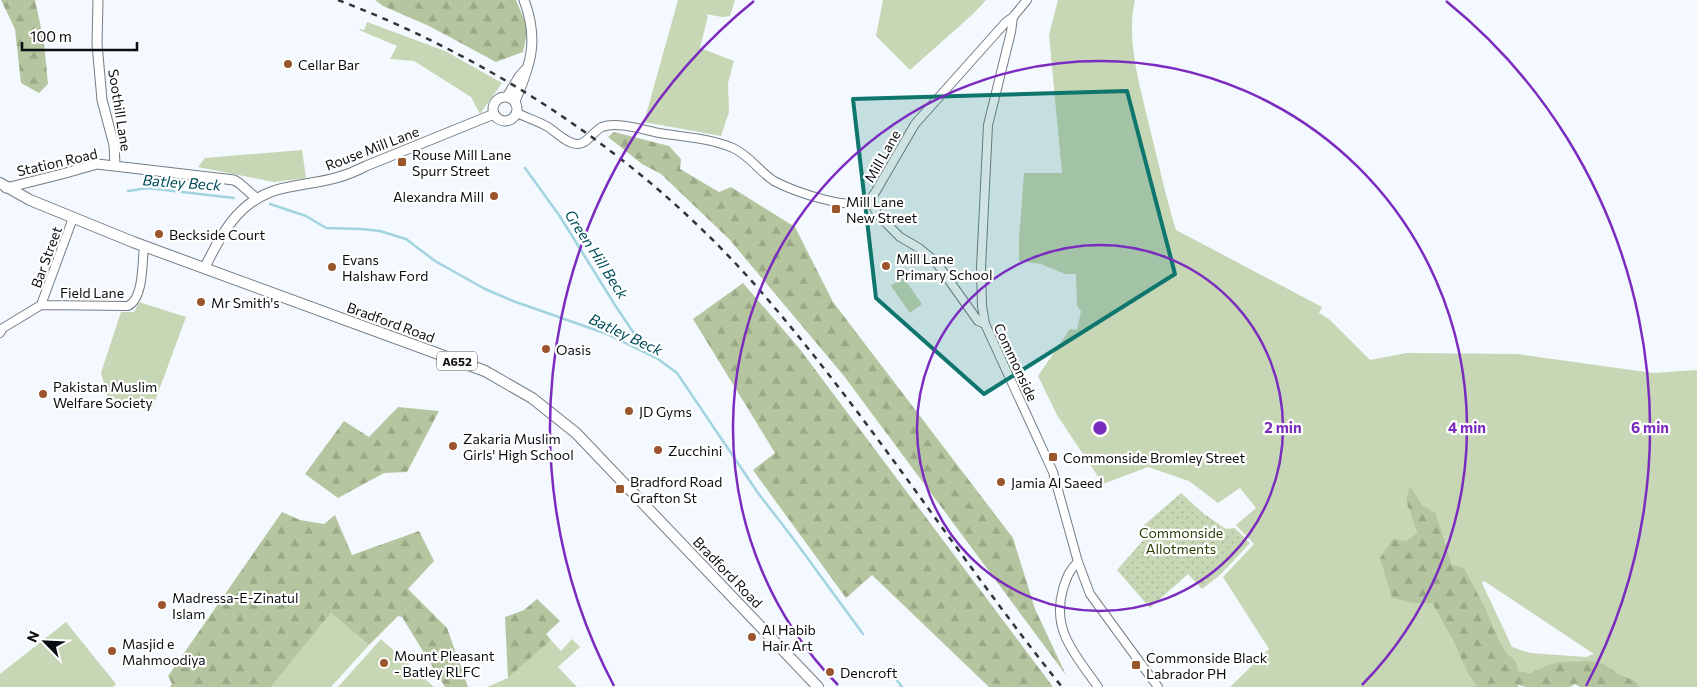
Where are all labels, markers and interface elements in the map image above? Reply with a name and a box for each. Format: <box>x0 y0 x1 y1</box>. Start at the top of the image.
scale bar <box>22 20 138 52</box>
text: 100 m <box>30 27 72 45</box>
place label: Cellar Bar <box>298 56 360 73</box>
marker: Cellar Bar <box>282 58 294 70</box>
street label: Soothill Lane <box>105 68 135 152</box>
street label: Rouse Mill Lane <box>323 122 421 174</box>
street label: Mill Lane <box>860 127 904 185</box>
street label: Station Road <box>15 144 99 180</box>
place label: Rouse Mill Lane Spurr Street <box>412 146 511 179</box>
marker: Rouse Mill Lane Spurr Street <box>396 156 408 168</box>
water label: Batley Beck <box>142 170 223 194</box>
place label: Alexandra Mill <box>393 188 484 205</box>
marker: Alexandra Mill <box>488 190 500 202</box>
place label: Mill Lane New Street <box>846 193 917 226</box>
marker: Mill Lane New Street <box>830 203 842 215</box>
water label: Green Hill Beck <box>561 206 633 303</box>
street label: Bar Street <box>27 224 65 290</box>
place label: Beckside Court <box>169 226 265 243</box>
marker: Beckside Court <box>153 228 165 240</box>
place label: Mill Lane Primary School <box>896 250 992 283</box>
place label: Evans Halshaw Ford <box>342 251 428 284</box>
marker: Mill Lane Primary School <box>880 260 892 272</box>
marker: Evans Halshaw Ford <box>326 261 338 273</box>
street label: Field Lane <box>60 284 124 301</box>
place label: Mr Smith's <box>211 294 280 311</box>
marker: Mr Smith's <box>195 296 207 308</box>
street label: Bradford Road <box>345 298 437 346</box>
water label: Batley Beck <box>586 309 666 359</box>
street label: Commonside <box>991 320 1041 404</box>
place label: Oasis <box>556 341 591 358</box>
marker: Oasis <box>540 343 552 355</box>
road number: A652 <box>437 352 477 371</box>
place label: Pakistan Muslim Welfare Society <box>53 378 157 411</box>
marker: Pakistan Muslim Welfare Society <box>37 388 49 400</box>
place label: JD Gyms <box>639 403 692 420</box>
marker: JD Gyms <box>623 405 635 417</box>
text: 2 min <box>1264 418 1302 436</box>
text: 4 min <box>1448 418 1486 436</box>
text: 6 min <box>1631 418 1669 436</box>
centre of rings <box>1091 419 1109 437</box>
place label: Zakaria Muslim Girls' High School <box>463 430 574 463</box>
marker: Zakaria Muslim Girls' High School <box>447 440 459 452</box>
place label: Zucchini <box>668 442 722 459</box>
marker: Zucchini <box>652 444 664 456</box>
place label: Commonside Bromley Street <box>1063 449 1245 466</box>
marker: Commonside Bromley Street <box>1047 451 1059 463</box>
place label: Bradford Road Grafton St <box>630 473 722 506</box>
place label: Jamia Al Saeed <box>1011 474 1103 491</box>
marker: Jamia Al Saeed <box>995 476 1007 488</box>
marker: Bradford Road Grafton St <box>614 483 626 495</box>
park label: Commonside Allotments <box>1139 524 1223 557</box>
street label: Bradford Road <box>690 533 766 611</box>
place label: Madressa-E-Zinatul Islam <box>172 589 298 622</box>
marker: Madressa-E-Zinatul Islam <box>156 599 168 611</box>
north arrow <box>20 617 70 667</box>
place label: Al Habib Hair Art <box>762 621 816 654</box>
text: N <box>23 628 43 645</box>
marker: Al Habib Hair Art <box>746 631 758 643</box>
place label: Masjid e Mahmoodiya <box>122 635 206 668</box>
marker: Masjid e Mahmoodiya <box>106 645 118 657</box>
place label: Mount Pleasant - Batley RLFC <box>394 647 495 680</box>
place label: Commonside Black Labrador PH <box>1146 649 1268 682</box>
marker: Mount Pleasant - Batley RLFC <box>378 657 390 669</box>
marker: Commonside Black Labrador PH <box>1130 659 1142 671</box>
place label: Dencroft <box>840 664 898 681</box>
marker: Dencroft <box>824 666 836 678</box>

